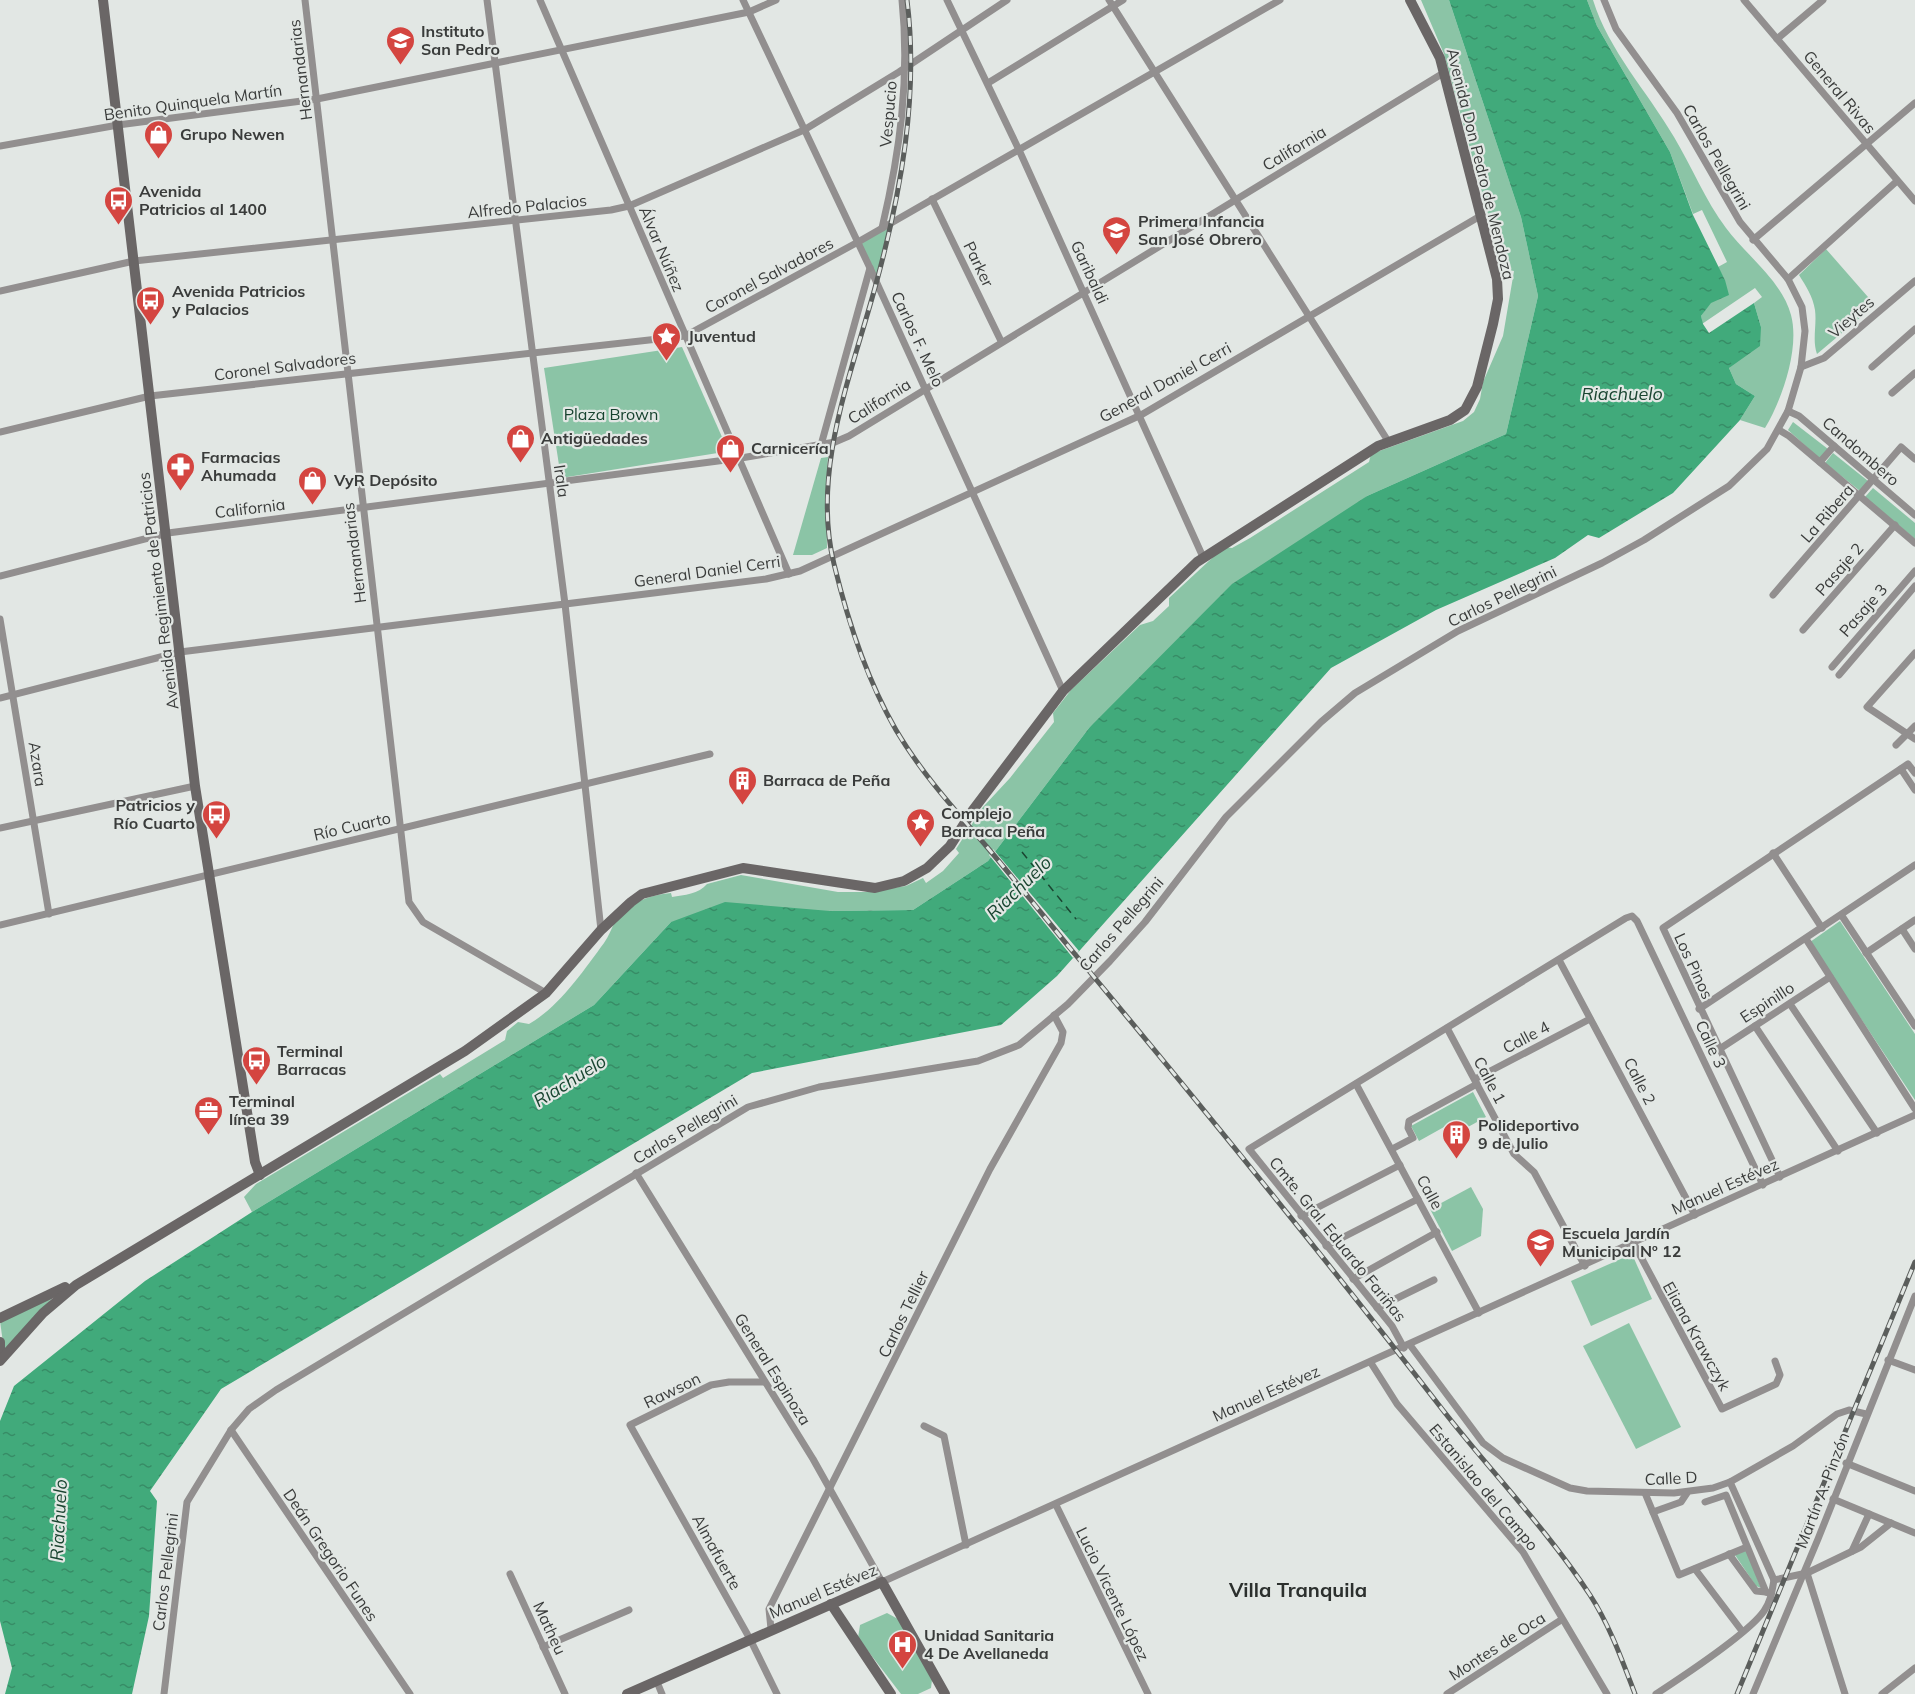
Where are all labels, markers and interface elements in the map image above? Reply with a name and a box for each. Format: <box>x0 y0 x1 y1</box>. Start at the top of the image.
street label: Hernandarias <box>284 18 316 122</box>
place label: Instituto San Pedro <box>421 21 500 59</box>
school or university icon: Instituto San Pedro <box>384 24 416 66</box>
street label: Avenida Don Pedro de Mendoza <box>1443 46 1519 282</box>
street label: General Rivas <box>1799 46 1881 138</box>
street label: Benito Quinquela Martín <box>103 80 283 124</box>
street label: Vespucio <box>875 80 901 148</box>
street label: Carlos Pellegrini <box>1679 101 1755 213</box>
shop icon: Grupo Newen <box>143 118 175 160</box>
street label: California <box>1259 121 1329 175</box>
place label: Grupo Newen <box>180 124 285 144</box>
place label: Avenida Patricios al 1400 <box>139 181 267 219</box>
bus stop icon: Avenida Patricios al 1400 <box>102 184 134 226</box>
street label: Alfredo Palacios <box>466 190 588 222</box>
street label: Álvar Núñez <box>635 203 689 295</box>
place label: Primera Infancia San José Obrero <box>1138 211 1264 249</box>
school or university icon: Primera Infancia San José Obrero <box>1101 214 1133 256</box>
street label: Coronel Salvadores <box>701 233 837 317</box>
street label: Garibaldi <box>1067 237 1113 307</box>
street label: Parker <box>959 238 999 290</box>
place label: Avenida Patricios y Palacios <box>171 281 305 319</box>
bus stop icon: Avenida Patricios y Palacios <box>135 284 167 326</box>
street label: Carlos F. Melo <box>887 288 949 390</box>
street label: Vieytes <box>1824 292 1878 342</box>
place icon: Juventud <box>651 320 683 362</box>
place label: Juventud <box>688 326 756 346</box>
street label: General Daniel Cerri <box>1096 337 1234 427</box>
street label: Coronel Salvadores <box>213 347 357 385</box>
street label: California <box>844 374 914 428</box>
water label: Riachuelo <box>1581 382 1663 405</box>
park label: Plaza Brown <box>564 404 658 424</box>
street label: Candombero <box>1818 412 1904 490</box>
shop icon: Antigüedades <box>504 422 536 464</box>
place label: Antigüedades <box>541 428 648 448</box>
shop icon: Carnicería <box>714 432 746 474</box>
place label: Carnicería <box>751 438 829 458</box>
place label: Farmacias Ahumada <box>201 447 281 485</box>
pharmacy icon: Farmacias Ahumada <box>164 450 196 492</box>
street label: Irala <box>550 463 574 499</box>
shop icon: VyR Depósito <box>297 464 329 506</box>
place label: VyR Depósito <box>333 470 437 490</box>
street label: Avenida Regimiento de Patricios <box>134 471 182 711</box>
street label: La Ribera <box>1796 480 1858 546</box>
street label: California <box>214 494 286 522</box>
street label: Hernandarias <box>338 501 370 605</box>
street label: Pasaje 2 <box>1811 538 1867 600</box>
street label: General Daniel Cerri <box>632 551 782 591</box>
street label: Carlos Pellegrini <box>1444 561 1560 631</box>
street label: Pasaje 3 <box>1835 579 1891 641</box>
street label: Azara <box>25 740 51 788</box>
building icon: Barraca de Peña <box>726 764 758 806</box>
place label: Barraca de Peña <box>763 770 890 790</box>
place label: Patricios y Río Cuarto <box>113 795 195 833</box>
bus stop icon: Patricios y Río Cuarto <box>200 798 232 840</box>
place label: Complejo Barraca Peña <box>941 803 1045 841</box>
place icon: Complejo Barraca Peña <box>904 806 936 848</box>
street label: Río Cuarto <box>311 807 393 845</box>
water label: Riachuelo <box>981 851 1056 924</box>
street label: Carlos Pellegrini <box>1075 873 1167 975</box>
street label: Los Pinos <box>1670 930 1718 1002</box>
street label: Espinillo <box>1736 977 1798 1027</box>
street label: Calle 4 <box>1499 1016 1553 1058</box>
street label: Calle 3 <box>1691 1017 1731 1071</box>
place label: Terminal Barracas <box>277 1041 346 1079</box>
bus stop icon: Terminal Barracas <box>240 1044 272 1086</box>
water label: Riachuelo <box>529 1049 610 1112</box>
street label: Calle 1 <box>1469 1053 1511 1107</box>
street label: Calle 2 <box>1620 1054 1660 1108</box>
street label: Carlos Pellegrini <box>629 1090 741 1168</box>
place label: Terminal línea 39 <box>229 1091 295 1129</box>
office icon: Terminal línea 39 <box>192 1094 224 1136</box>
place label: Polideportivo 9 de Julio <box>1478 1115 1579 1153</box>
building icon: Polideportivo 9 de Julio <box>1441 1118 1473 1160</box>
street label: Cmte. Gral. Eduardo Fariñas <box>1265 1152 1411 1326</box>
street label: Manuel Estévez <box>1668 1153 1782 1219</box>
street label: Calle <box>1412 1171 1448 1213</box>
place label: Escuela Jardín Municipal Nº 12 <box>1562 1223 1681 1261</box>
school or university icon: Escuela Jardín Municipal Nº 12 <box>1525 1226 1557 1268</box>
street label: Carlos Tellier <box>873 1267 933 1361</box>
street label: Eliana Krawczyk <box>1659 1278 1736 1395</box>
street label: General Espinoza <box>730 1309 816 1429</box>
street label: Manuel Estévez <box>1209 1360 1323 1426</box>
street label: Rawson <box>640 1368 704 1412</box>
street label: Estanislao del Campo <box>1425 1419 1543 1555</box>
street label: Martín A. Pinzón <box>1791 1429 1853 1551</box>
street label: Calle D <box>1644 1467 1698 1489</box>
water label: Riachuelo <box>45 1479 72 1561</box>
street label: Deán Gregorio Funes <box>279 1485 383 1625</box>
street label: Almafuerte <box>688 1511 746 1593</box>
street label: Carlos Pellegrini <box>148 1512 182 1632</box>
street label: Lucio Vicente López <box>1072 1524 1154 1664</box>
street label: Manuel Estévez <box>766 1559 880 1623</box>
district label: Villa Tranquila <box>1228 1577 1367 1602</box>
street label: Matheu <box>529 1598 571 1658</box>
street label: Montes de Oca <box>1445 1607 1549 1685</box>
place label: Unidad Sanitaria 4 De Avellaneda <box>924 1625 1054 1663</box>
hospital icon: Unidad Sanitaria 4 De Avellaneda <box>887 1628 919 1670</box>

